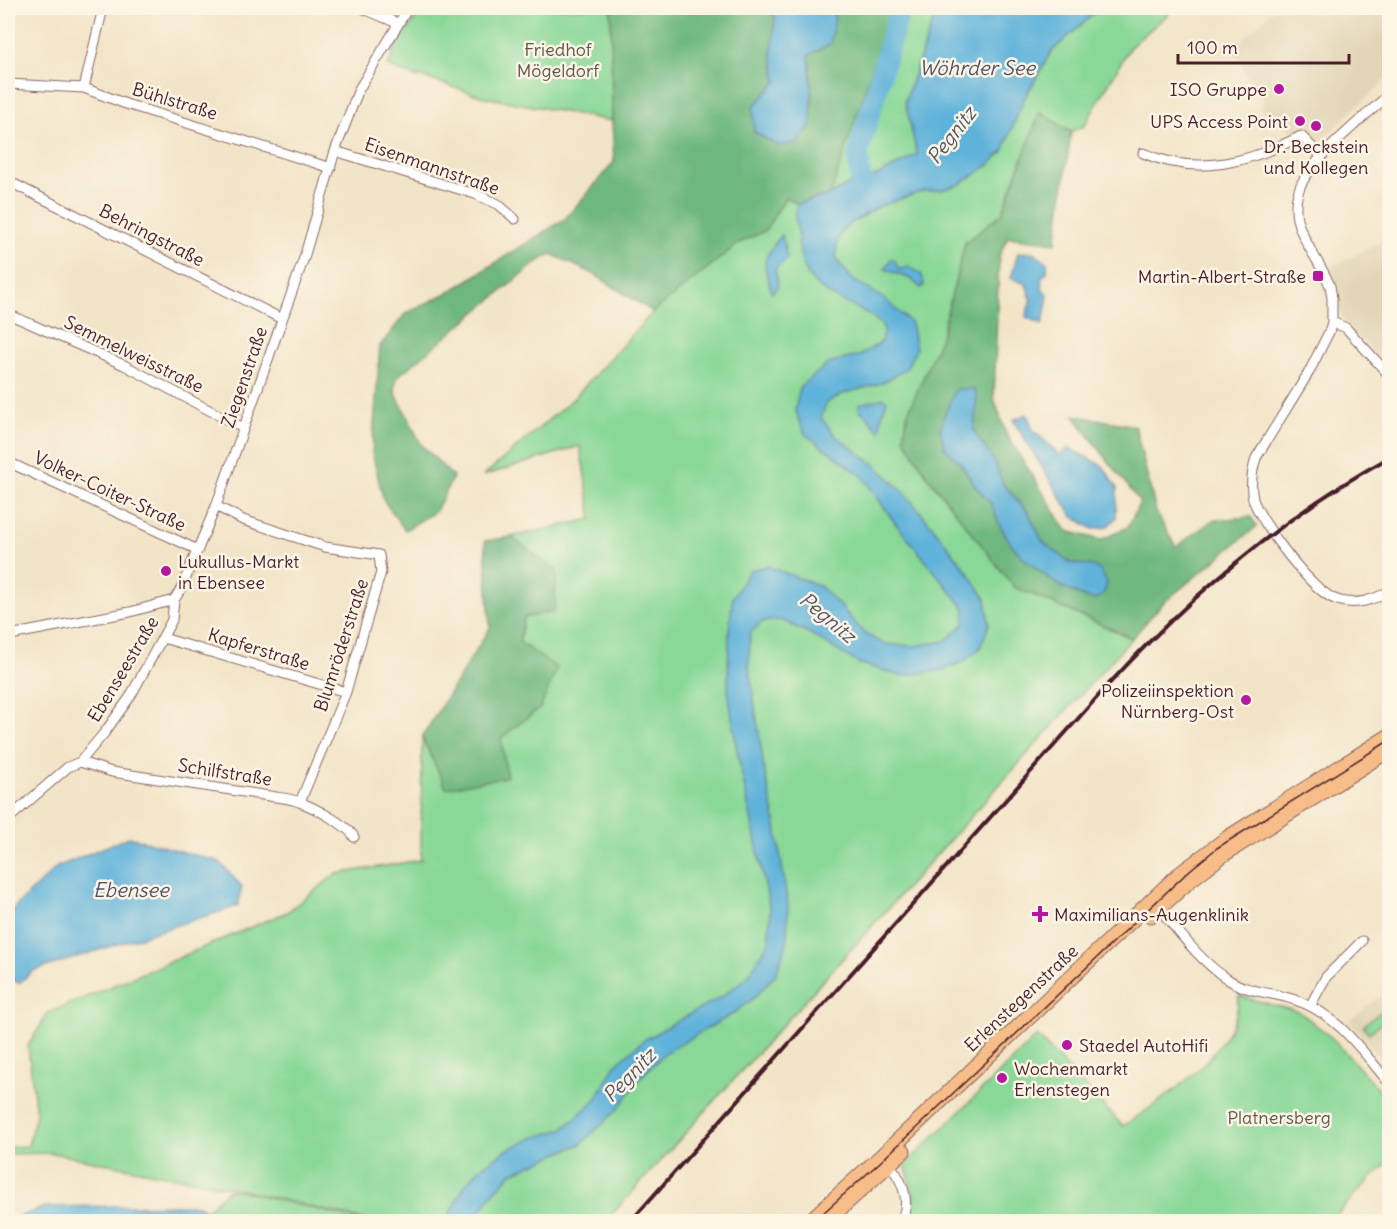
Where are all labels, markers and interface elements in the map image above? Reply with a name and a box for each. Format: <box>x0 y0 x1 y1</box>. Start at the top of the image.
scale bar <box>1178 27 1349 65</box>
text: 100 m <box>1187 36 1238 59</box>
park label: Friedhof Mögeldorf <box>517 38 600 82</box>
water label: Wöhrder See <box>919 55 1036 80</box>
street label: Bühlstraße <box>130 77 220 125</box>
place label: ISO Gruppe <box>1170 78 1267 101</box>
marker: ISO Gruppe <box>1272 82 1286 96</box>
water label: Pegnitz <box>921 100 983 169</box>
place label: UPS Access Point <box>1150 110 1288 133</box>
marker: UPS Access Point <box>1293 114 1307 128</box>
marker: Dr. Beckstein und Kollegen <box>1309 119 1323 133</box>
street label: Eisenmannstraße <box>362 132 502 200</box>
place label: Dr. Beckstein und Kollegen <box>1263 135 1369 179</box>
street label: Behringstraße <box>96 199 208 271</box>
place label: Martin-Albert-Straße <box>1138 265 1306 288</box>
marker: Martin-Albert-Straße <box>1311 269 1325 283</box>
street label: Semmelweisstraße <box>61 310 207 398</box>
street label: Ziegenstraße <box>216 323 272 431</box>
street label: Volker-Coiter-Straße <box>30 446 190 536</box>
place label: Lukullus-Markt in Ebensee <box>178 550 299 594</box>
marker: Lukullus-Markt in Ebensee <box>159 564 173 578</box>
street label: Blumröderstraße <box>309 576 373 714</box>
water label: Pegnitz <box>795 586 863 649</box>
street label: Ebenseestraße <box>82 612 164 726</box>
street label: Kapferstraße <box>205 623 313 675</box>
place label: Polizeiinspektion Nürnberg-Ost <box>1101 679 1234 723</box>
marker: Polizeiinspektion Nürnberg-Ost <box>1239 693 1253 707</box>
street label: Schilfstraße <box>176 753 274 791</box>
water label: Ebensee <box>93 877 170 902</box>
place label: Maximilians-Augenklinik <box>1054 903 1249 926</box>
marker: Maximilians-Augenklinik <box>1031 905 1049 923</box>
street label: Erlenstegenstraße <box>959 939 1083 1057</box>
place label: Staedel AutoHifi <box>1079 1034 1208 1057</box>
marker: Staedel AutoHifi <box>1060 1038 1074 1052</box>
water label: Pegnitz <box>597 1041 662 1107</box>
place label: Wochenmarkt Erlenstegen <box>1014 1057 1128 1101</box>
marker: Wochenmarkt Erlenstegen <box>995 1071 1009 1085</box>
park label: Platnersberg <box>1227 1106 1331 1129</box>

